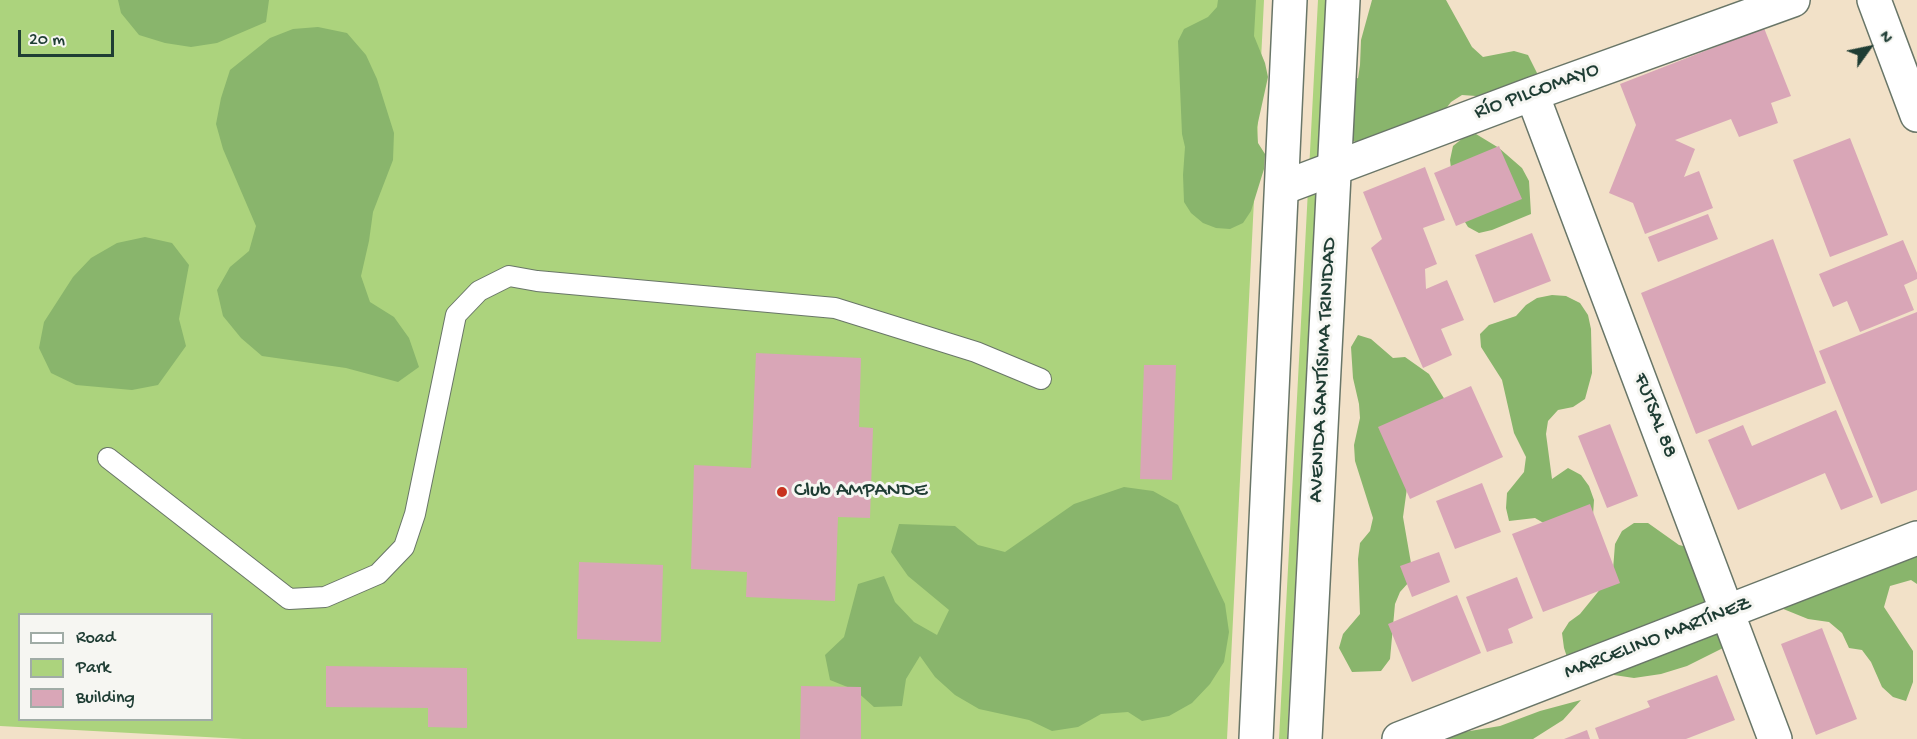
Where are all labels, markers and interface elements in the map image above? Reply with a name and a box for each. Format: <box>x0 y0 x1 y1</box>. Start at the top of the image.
scale bar <box>21 18 117 56</box>
north arrow <box>1839 18 1899 78</box>
text: N <box>1874 28 1895 47</box>
text: 20 m <box>29 30 65 51</box>
street label: RÍO PILCOMAYO <box>1471 58 1603 126</box>
street label: AVENIDA SANTÍSIMA TRINIDAD <box>1304 237 1344 503</box>
street label: FUTSAL 88 <box>1626 370 1682 462</box>
place label: Club AMPANDE <box>794 479 927 505</box>
marker: Club AMPANDE <box>775 485 789 499</box>
street label: MARCELINO MARTÍNEZ <box>1561 592 1755 686</box>
legend <box>18 613 213 721</box>
text: Road <box>76 628 115 649</box>
text: Park <box>76 658 110 679</box>
text: Building <box>76 688 135 709</box>

